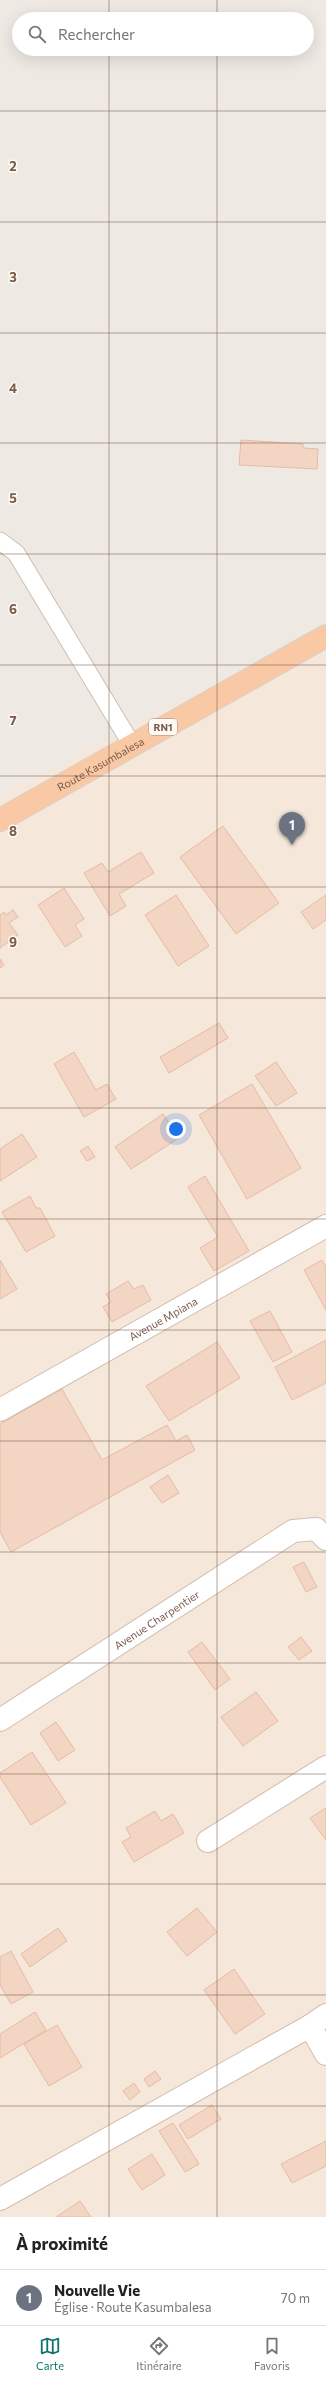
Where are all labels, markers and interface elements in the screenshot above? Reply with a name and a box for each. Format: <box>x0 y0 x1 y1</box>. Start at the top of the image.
search box <box>12 12 314 56</box>
icon: search <box>26 23 48 45</box>
text: Rechercher <box>58 25 135 43</box>
text: 2 <box>9 158 17 174</box>
text: 3 <box>9 269 17 285</box>
text: 4 <box>9 380 17 396</box>
text: 5 <box>9 490 17 506</box>
text: 6 <box>9 601 17 617</box>
text: 7 <box>9 712 17 728</box>
road number: RN1 <box>149 719 177 735</box>
street label: Route Kasumbalesa <box>54 734 146 793</box>
pin: 1 <box>279 812 305 845</box>
text: 8 <box>9 823 17 839</box>
text: 9 <box>9 934 17 950</box>
your location <box>166 1119 186 1139</box>
street label: Avenue Mpiana <box>126 1294 199 1343</box>
street label: Avenue Charpentier <box>111 1587 202 1651</box>
text: À proximité <box>16 2233 108 2254</box>
text: Nouvelle Vie <box>54 2281 140 2299</box>
text: 1 <box>26 2290 32 2306</box>
text: 70 m <box>281 2290 310 2306</box>
text: Église · Route Kasumbalesa <box>54 2299 212 2315</box>
tab: Carte <box>36 2335 64 2372</box>
tab: Itinéraire <box>136 2335 182 2372</box>
tab: Favoris <box>254 2335 290 2372</box>

